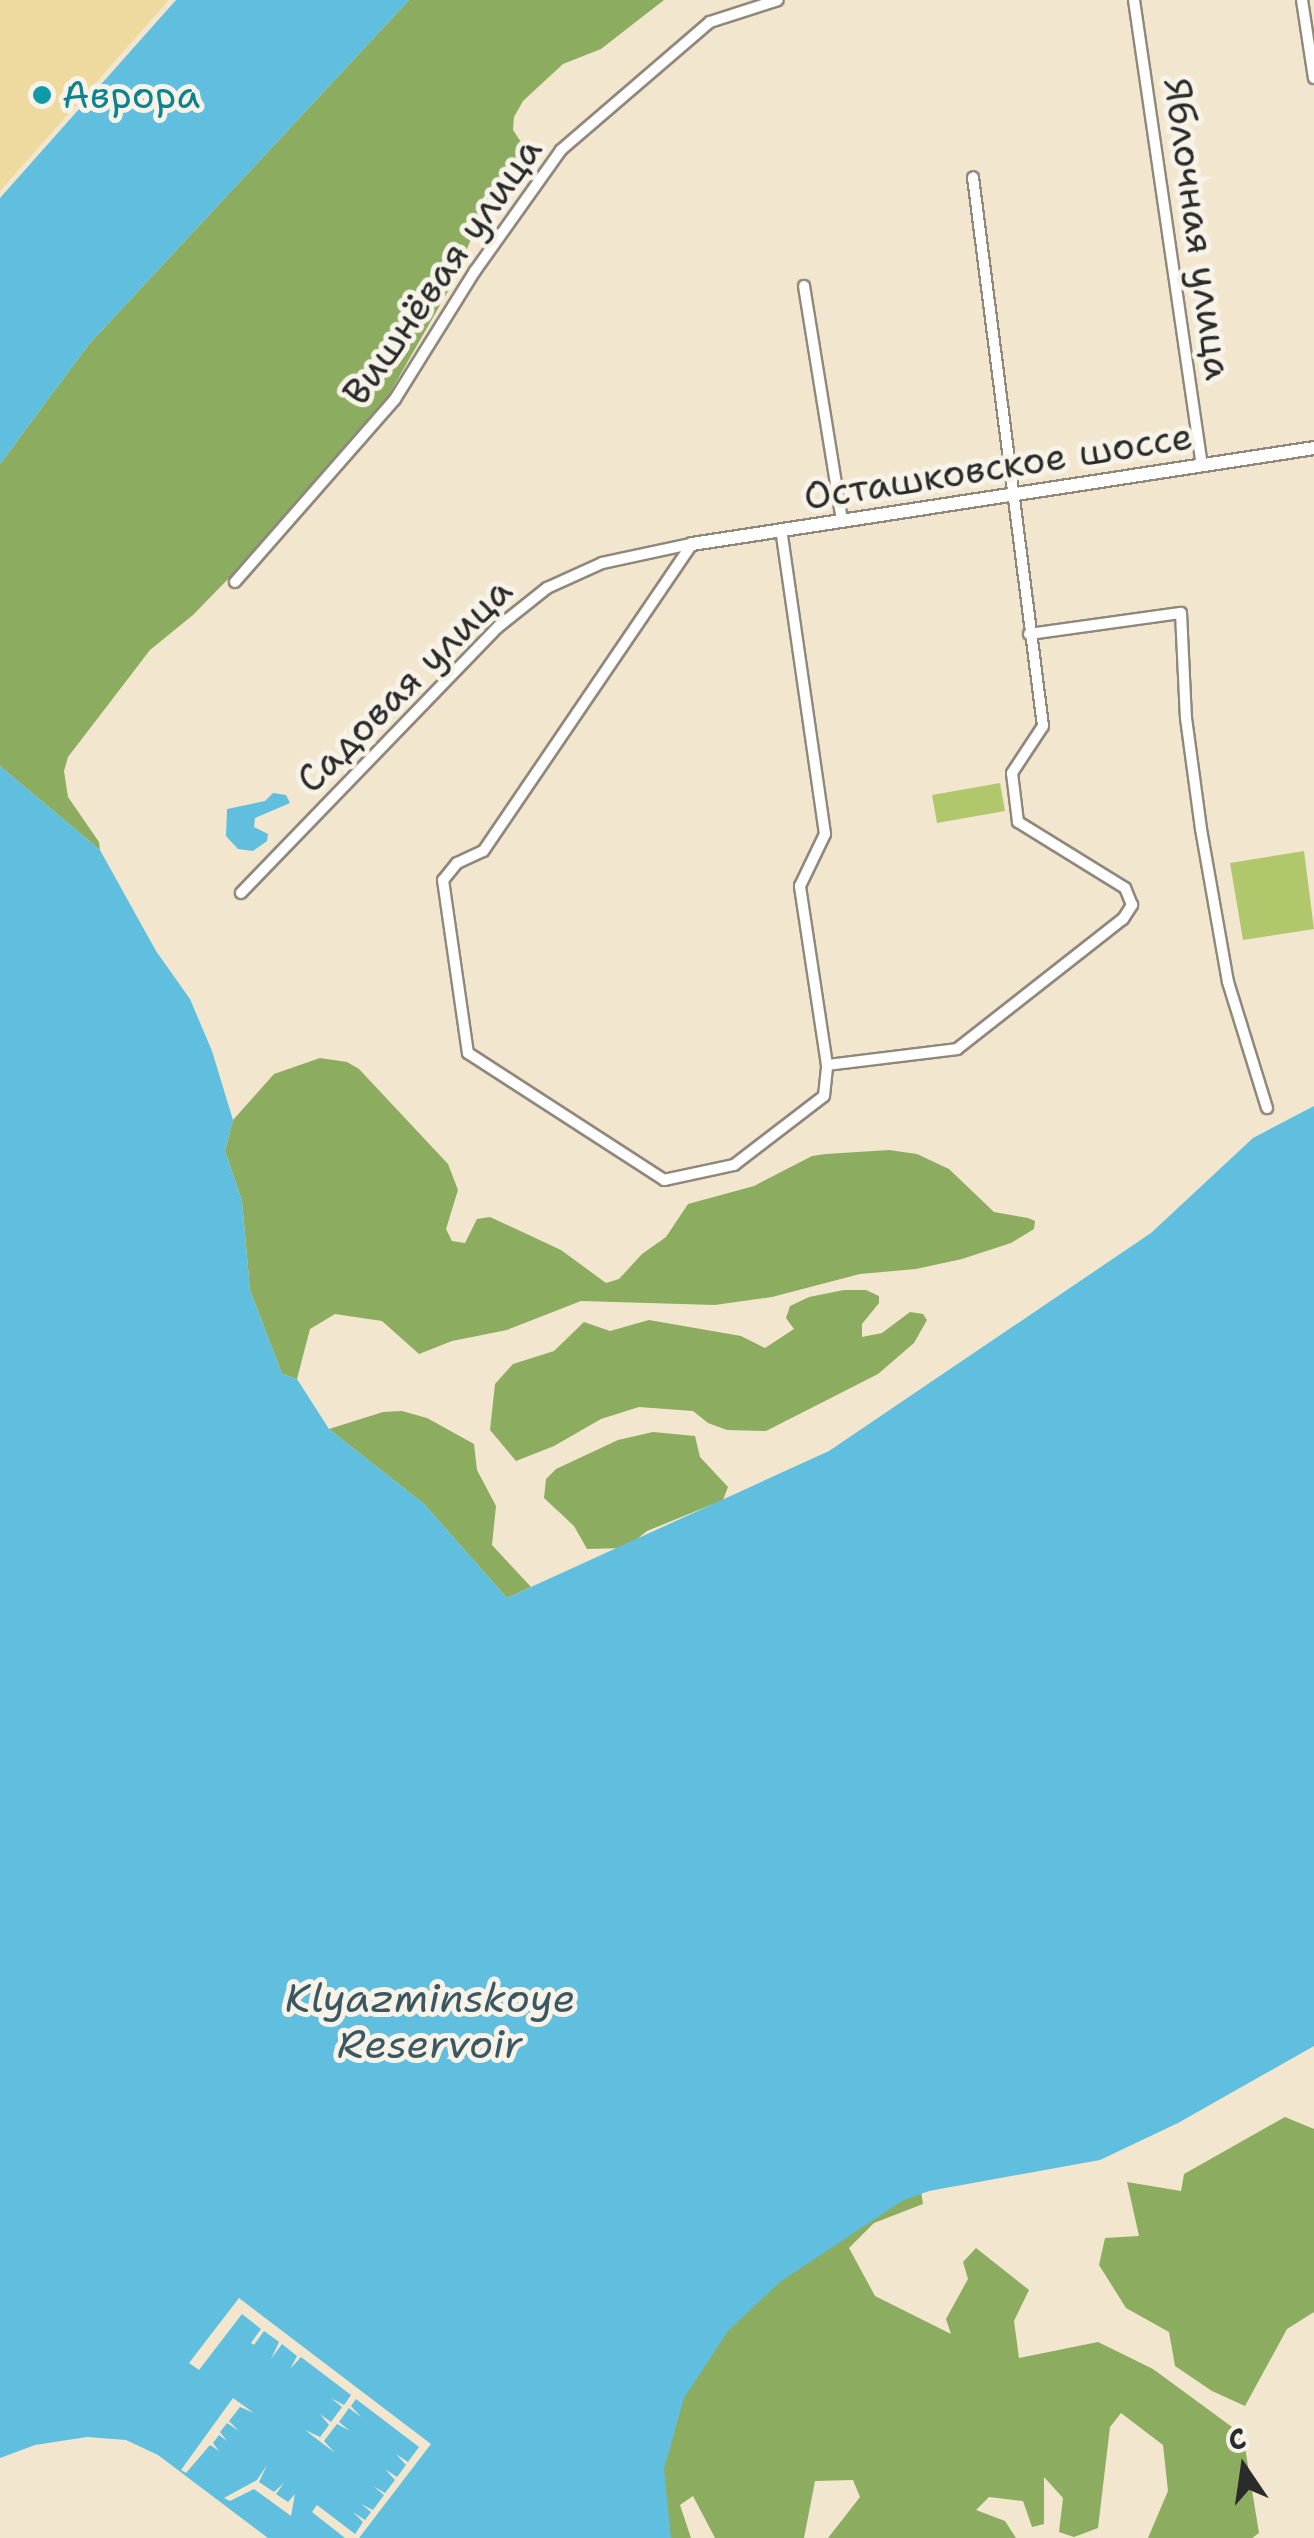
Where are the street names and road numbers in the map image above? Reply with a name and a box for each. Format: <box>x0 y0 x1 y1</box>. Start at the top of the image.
street label: Яблочная улица <box>1154 75 1242 383</box>
street label: Вишнёвая улица <box>333 128 551 414</box>
street label: Осташковское шоссе <box>800 413 1196 519</box>
street label: Садовая улица <box>287 568 521 802</box>

